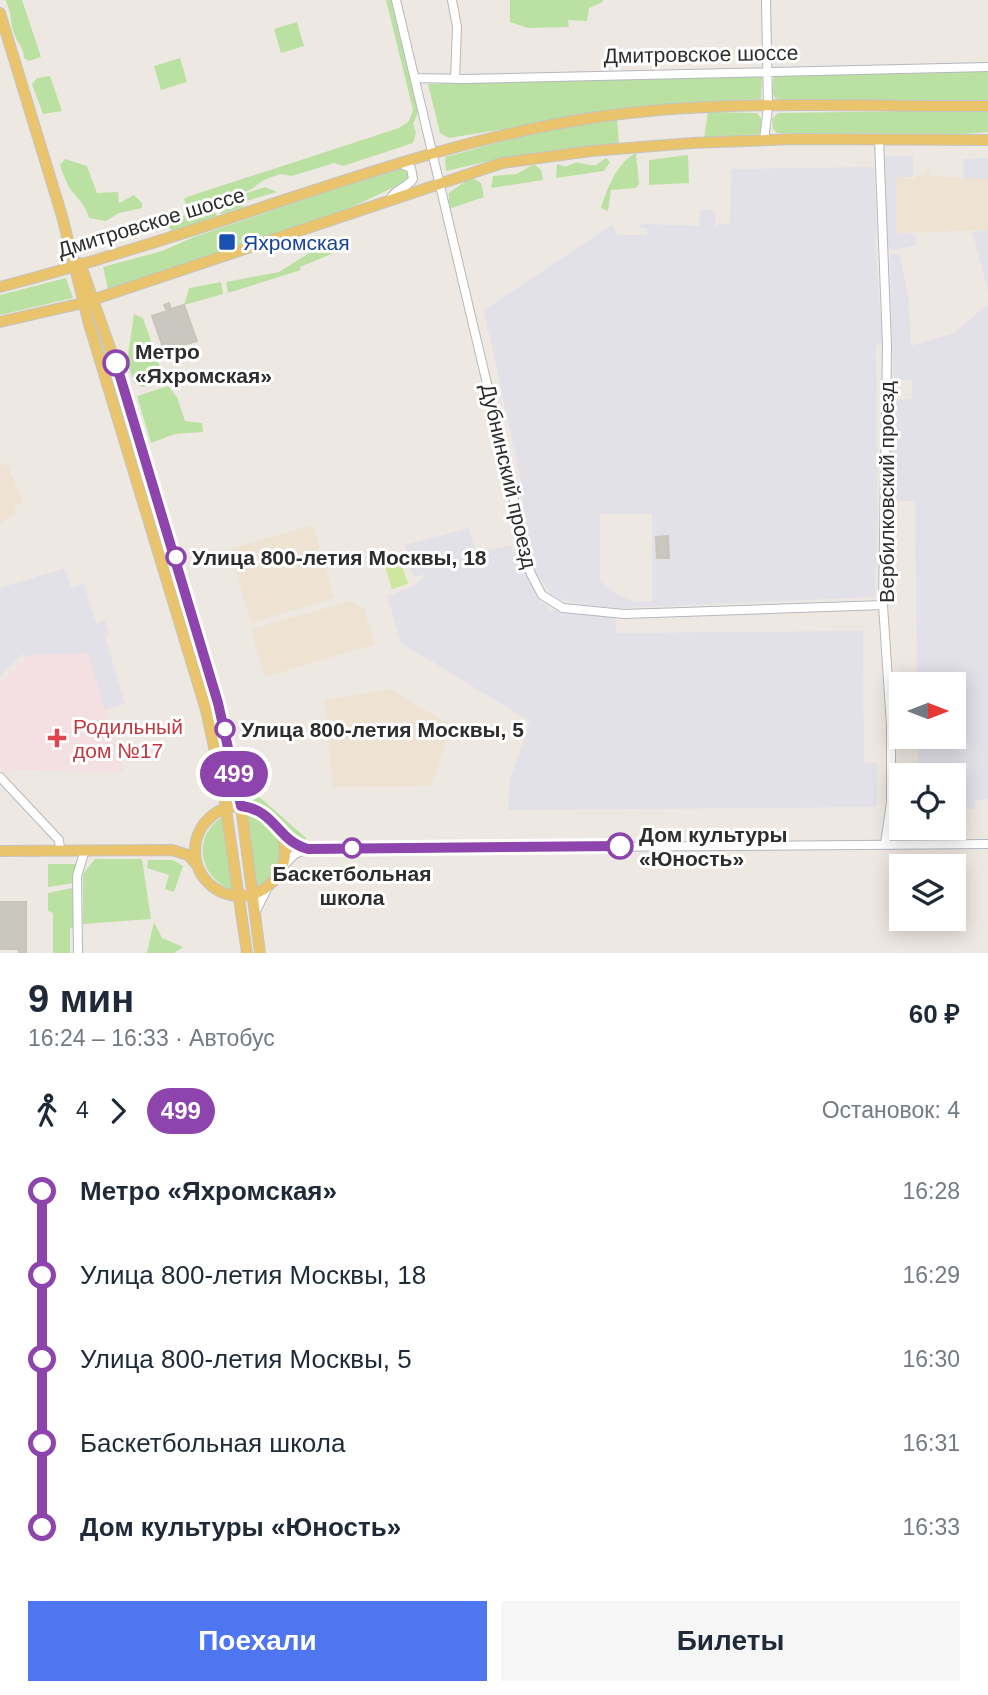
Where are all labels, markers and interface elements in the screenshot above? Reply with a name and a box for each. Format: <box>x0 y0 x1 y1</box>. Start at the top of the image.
street label: Дмитровское шоссе <box>604 41 798 67</box>
street label: Дмитровское шоссе <box>55 183 247 261</box>
place label: Яхромская <box>243 231 350 254</box>
marker: Яхромская <box>217 232 237 252</box>
place label: Метро «Яхромская» <box>135 340 272 387</box>
marker: Метро «Яхромская» <box>103 350 129 376</box>
street label: Дубнинский проезд <box>477 381 541 571</box>
street label: Вербилковский проезд <box>875 381 898 603</box>
place label: Улица 800-летия Москвы, 18 <box>192 546 487 569</box>
marker: Улица 800-летия Москвы, 18 <box>166 547 186 567</box>
north arrow <box>889 672 966 749</box>
map controls <box>889 672 966 931</box>
place label: Родильный дом №17 <box>73 715 183 762</box>
place label: Улица 800-летия Москвы, 5 <box>241 718 524 741</box>
marker: Улица 800-летия Москвы, 5 <box>215 719 235 739</box>
marker: Родильный дом №17 <box>47 728 67 748</box>
line badge: 499 <box>194 751 274 797</box>
text: 499 <box>214 760 254 787</box>
button: locate <box>889 763 966 840</box>
place label: Дом культуры «Юность» <box>639 823 787 870</box>
marker: Дом культуры «Юность» <box>607 833 633 859</box>
marker: Баскетбольная школа <box>342 838 362 858</box>
button: layers <box>889 854 966 931</box>
place label: Баскетбольная школа <box>273 862 431 909</box>
text: 9 мин <box>28 978 134 1020</box>
text: 60 ₽ <box>909 999 960 1029</box>
text: 16:24 – 16:33 · Автобус <box>28 1025 275 1051</box>
icon: walk <box>28 1092 66 1130</box>
icon: forward <box>99 1092 137 1130</box>
text: 4 <box>76 1097 89 1123</box>
text: 499 <box>161 1097 201 1124</box>
text: Остановок: 4 <box>822 1097 960 1123</box>
text: Метро «Яхромская» <box>80 1176 337 1206</box>
text: 16:28 <box>902 1178 960 1204</box>
text: Улица 800-летия Москвы, 18 <box>80 1260 426 1290</box>
text: 16:29 <box>902 1262 960 1288</box>
text: Улица 800-летия Москвы, 5 <box>80 1344 412 1374</box>
text: 16:30 <box>902 1346 960 1372</box>
text: Баскетбольная школа <box>80 1428 345 1458</box>
text: 16:31 <box>902 1430 960 1456</box>
text: Дом культуры «Юность» <box>80 1512 401 1542</box>
text: 16:33 <box>902 1514 960 1540</box>
button: Поехали <box>28 1601 487 1681</box>
button: Билеты <box>501 1601 960 1681</box>

